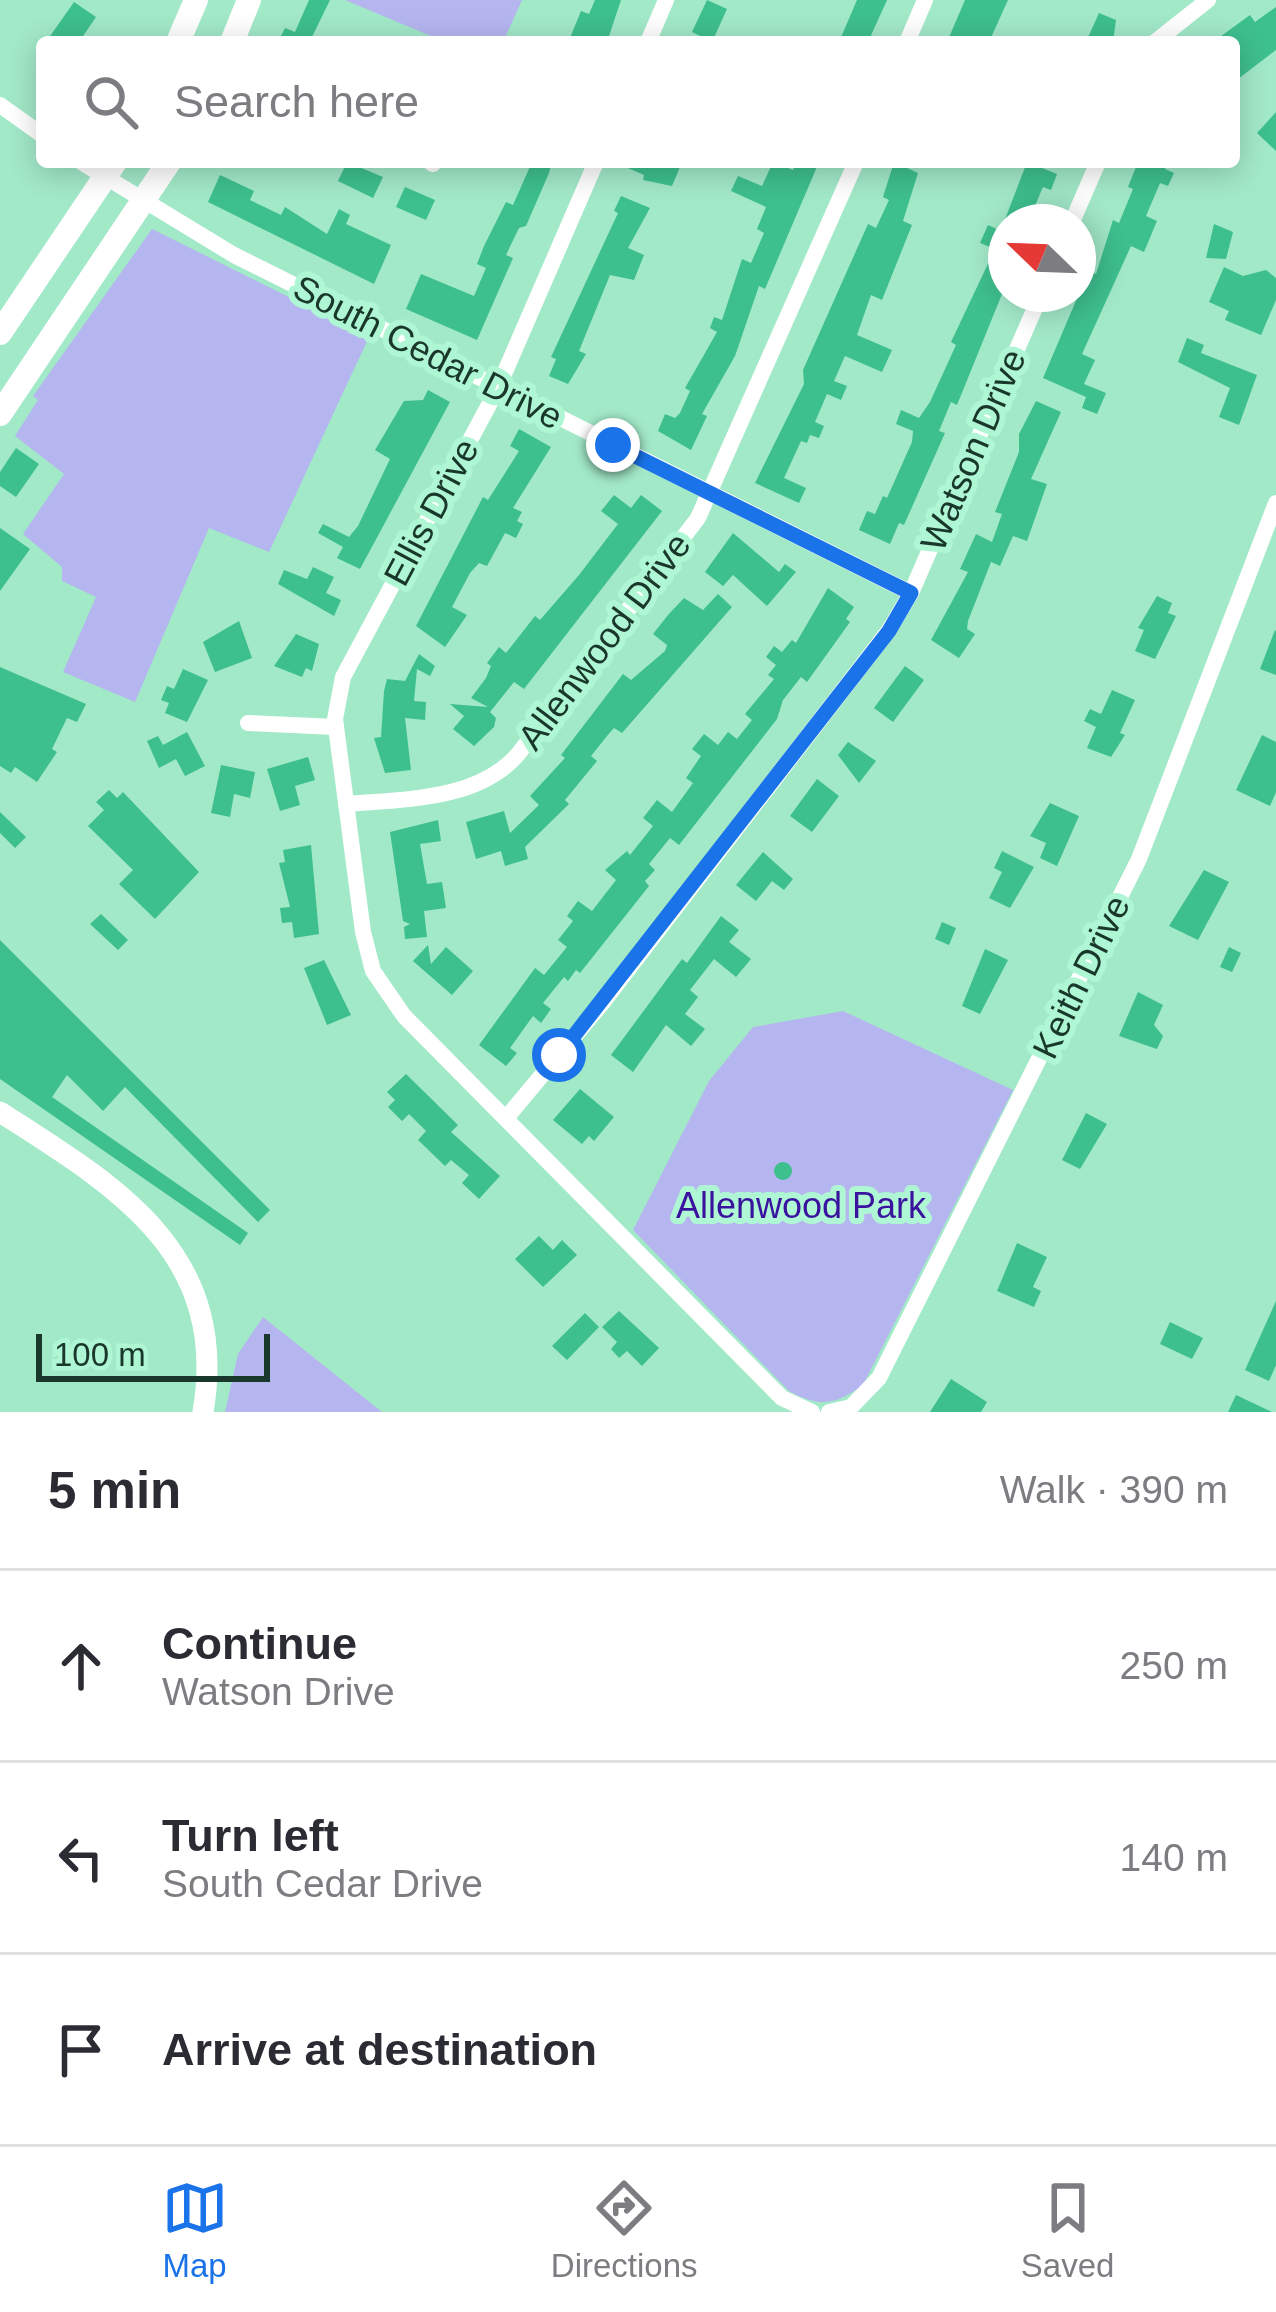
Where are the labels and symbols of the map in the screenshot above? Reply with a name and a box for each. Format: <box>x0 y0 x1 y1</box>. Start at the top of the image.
north arrow <box>988 204 1096 312</box>
street label: South Cedar Drive <box>287 267 569 437</box>
street label: Watson Drive <box>912 343 1034 557</box>
route end <box>586 418 640 472</box>
street label: Ellis Drive <box>375 432 487 592</box>
street label: Allenwood Drive <box>509 525 699 757</box>
street label: Keith Drive <box>1024 889 1138 1065</box>
route start <box>532 1028 586 1082</box>
park label: Allenwood Park <box>676 1185 927 1226</box>
scale bar <box>36 1328 270 1381</box>

